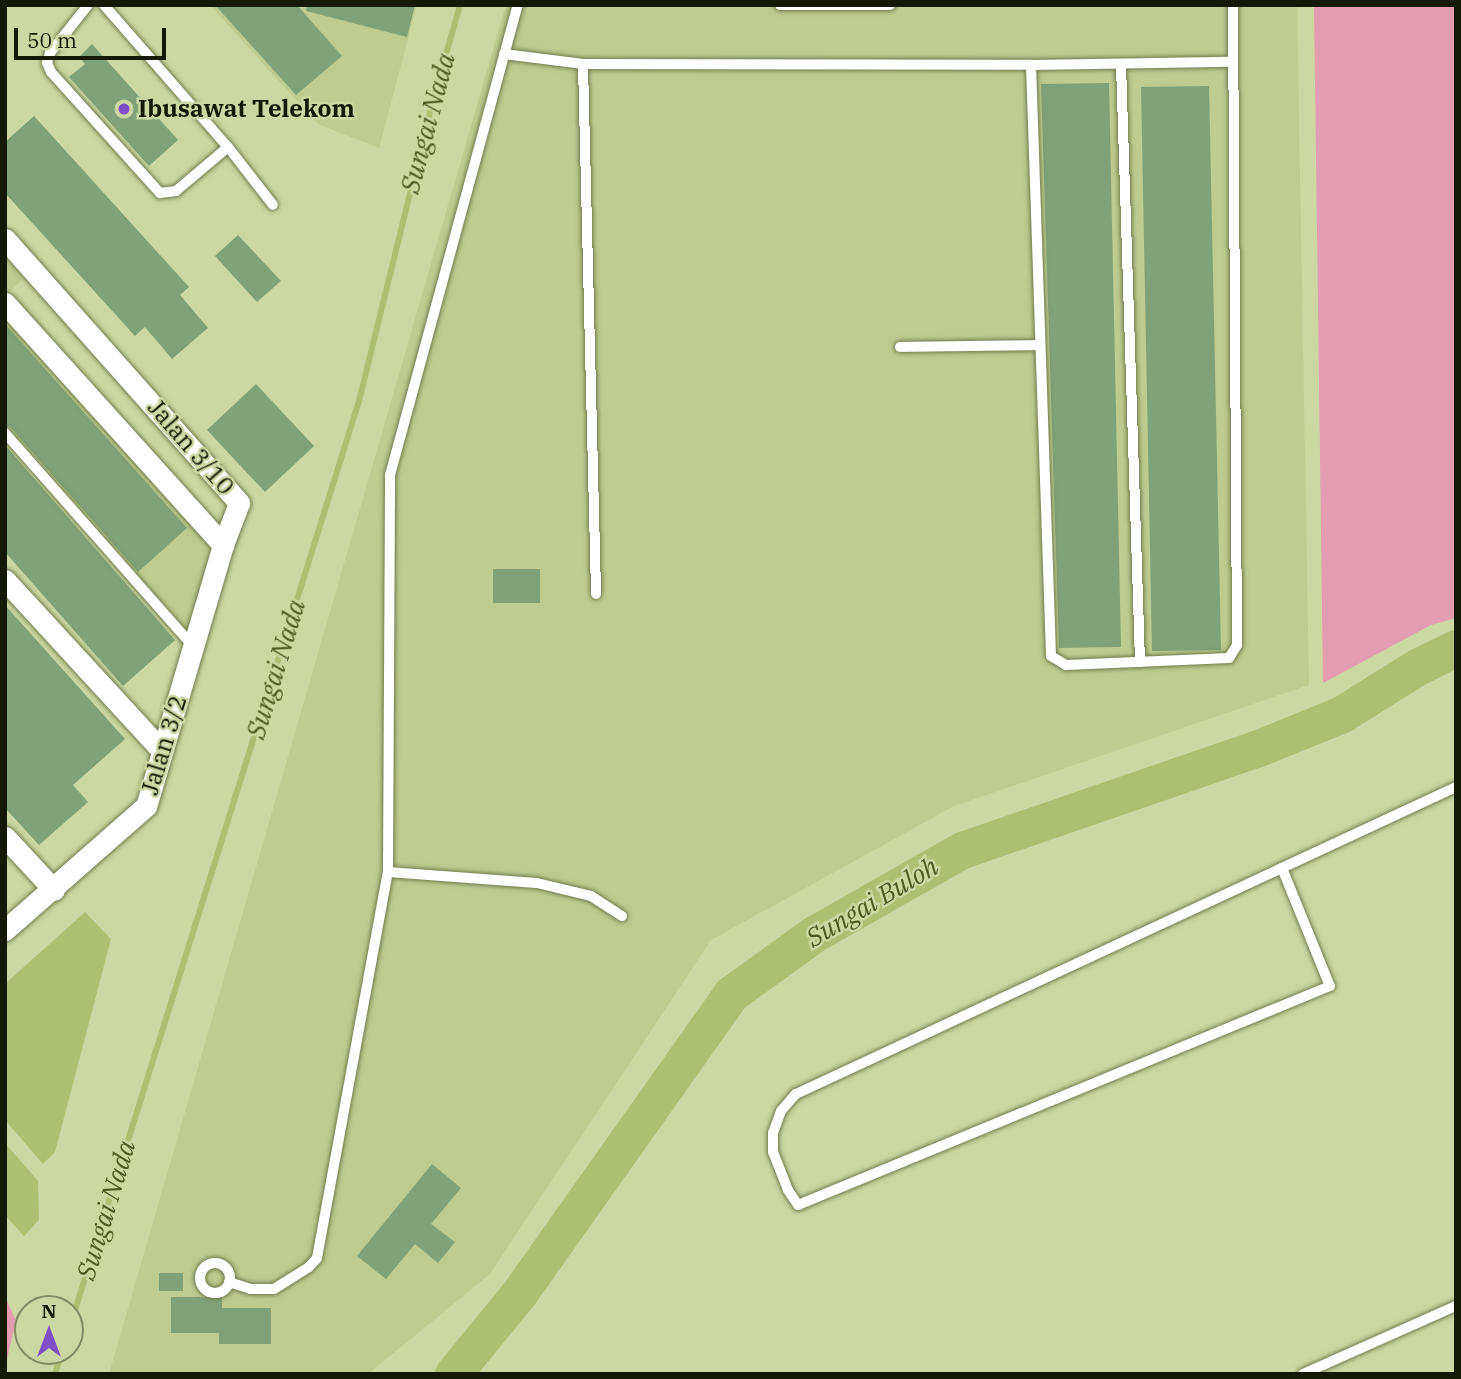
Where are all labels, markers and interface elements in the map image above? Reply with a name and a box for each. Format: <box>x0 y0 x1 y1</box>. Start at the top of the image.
scale bar <box>18 14 170 58</box>
text: 50 m <box>27 26 77 54</box>
water label: Sungai Nada <box>394 49 462 197</box>
place label: Ibusawat Telekom <box>138 95 355 123</box>
marker: Ibusawat Telekom <box>116 101 132 117</box>
street label: Jalan 3/10 <box>142 393 240 501</box>
water label: Sungai Nada <box>240 596 312 742</box>
street label: Jalan 3/2 <box>135 692 193 798</box>
water label: Sungai Buloh <box>800 850 944 954</box>
water label: Sungai Nada <box>70 1137 142 1283</box>
north arrow <box>14 1295 84 1365</box>
text: N <box>41 1299 57 1323</box>

